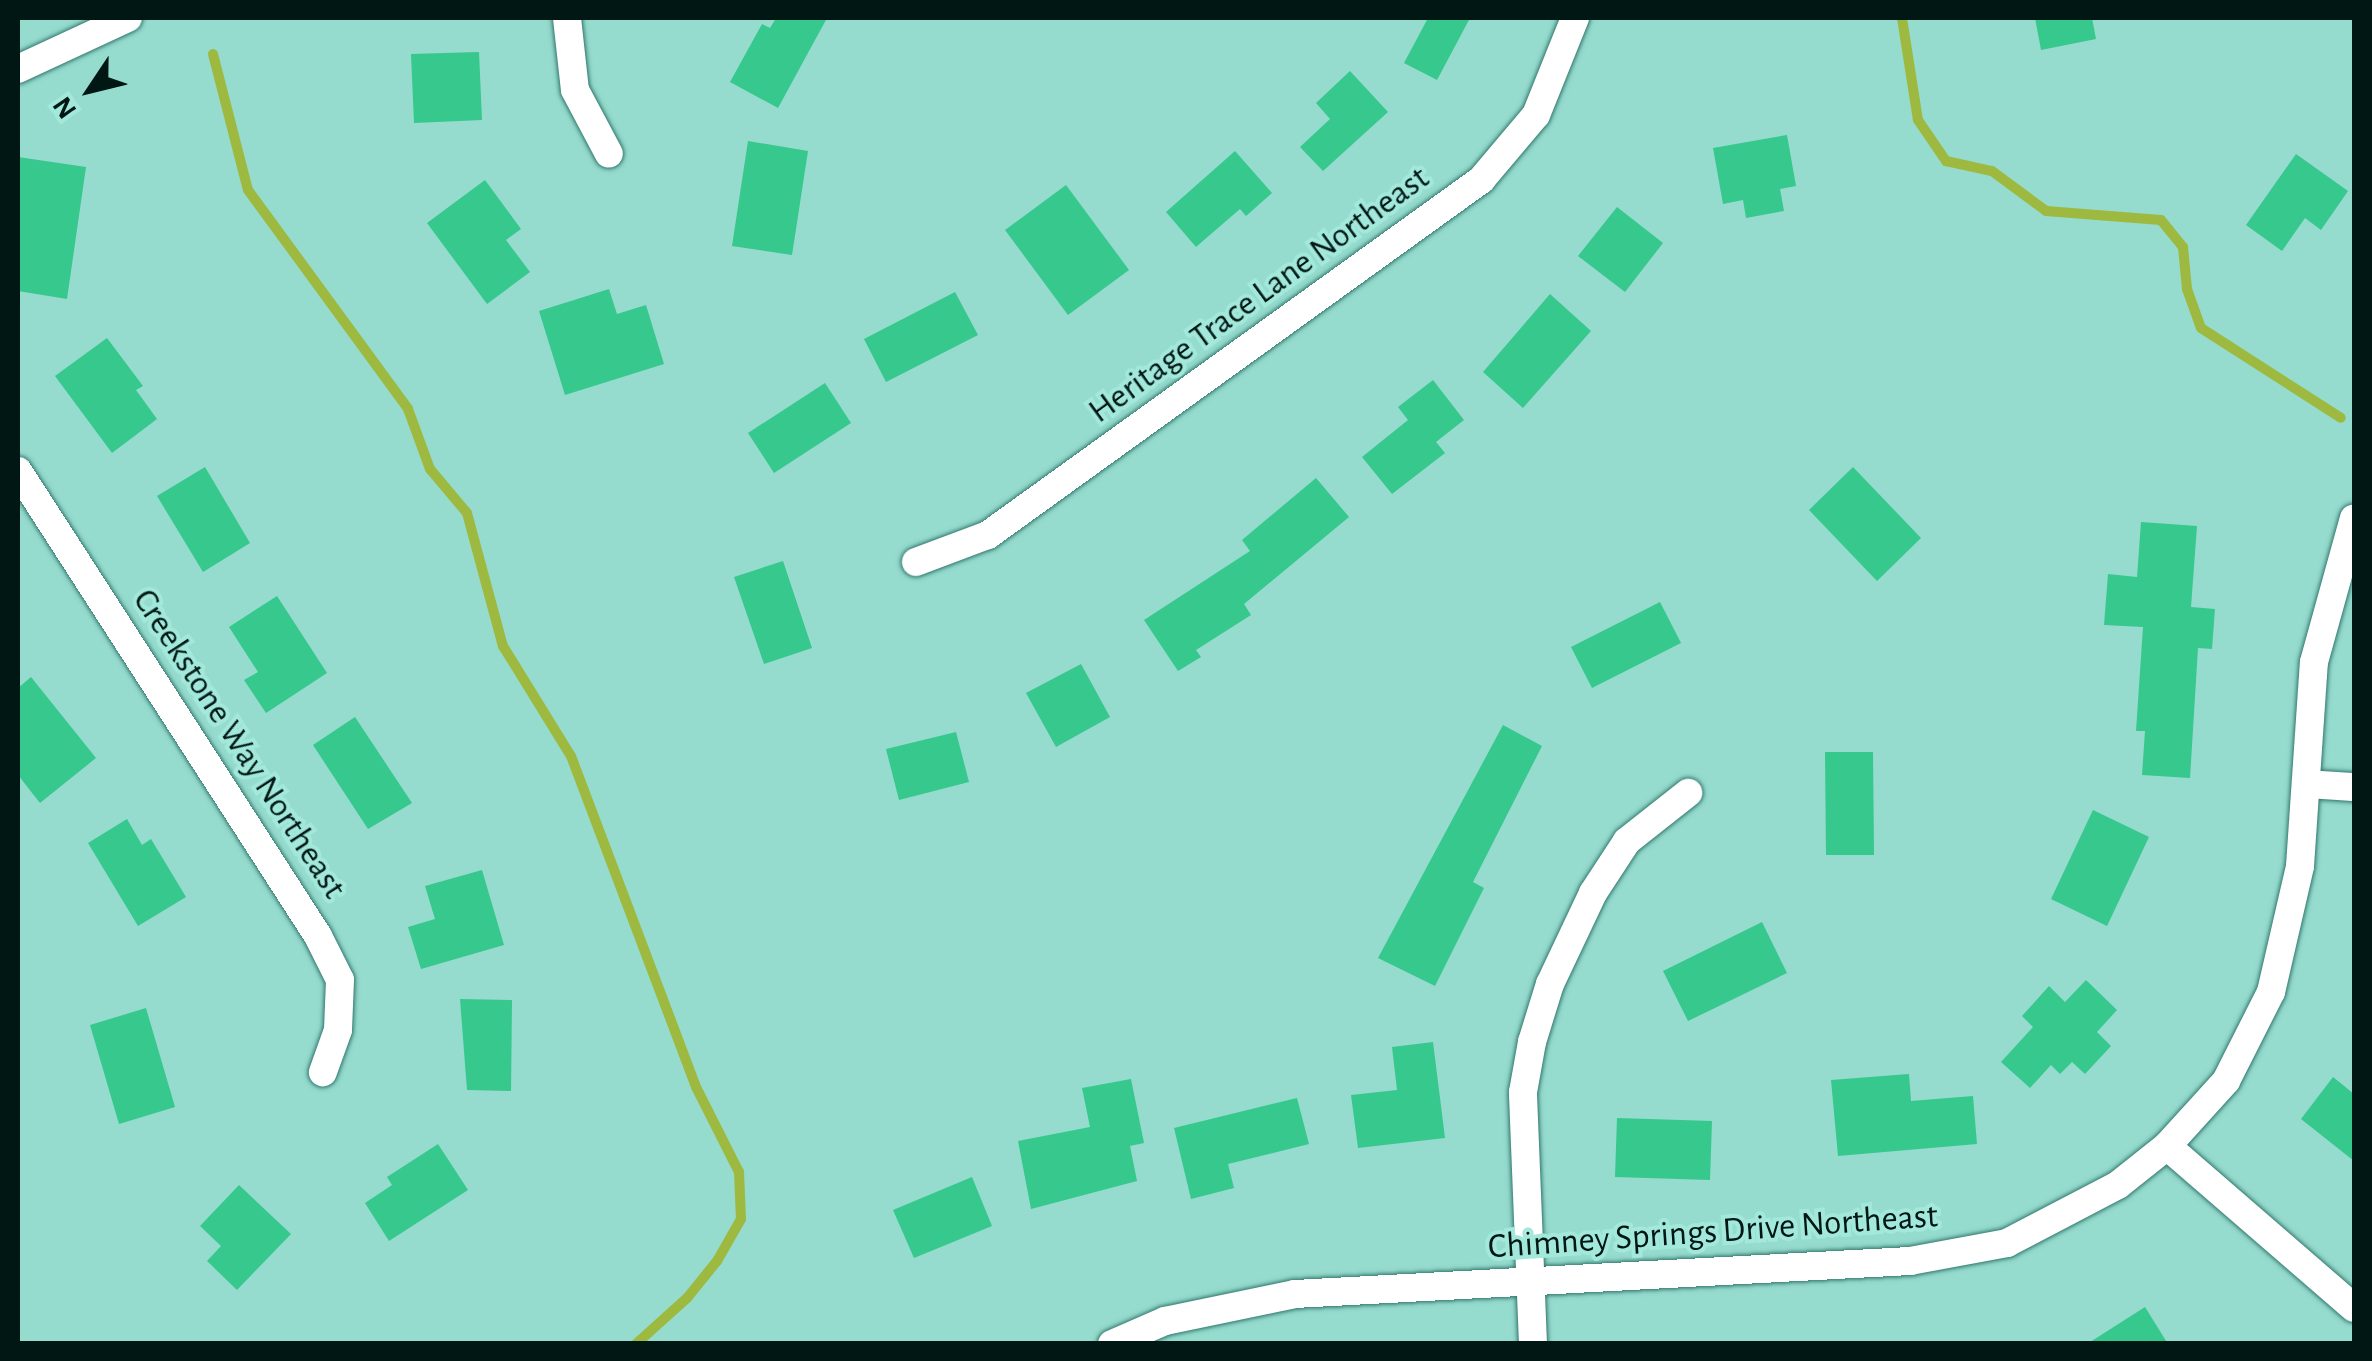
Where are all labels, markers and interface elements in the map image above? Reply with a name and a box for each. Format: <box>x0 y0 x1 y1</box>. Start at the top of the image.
north arrow <box>40 40 140 140</box>
text: N <box>48 91 82 123</box>
street label: Heritage Trace Lane Northeast <box>1081 157 1437 433</box>
street label: Creekstone Way Northeast <box>123 581 355 907</box>
street label: Chimney Springs Drive Northeast <box>1487 1195 1939 1269</box>

